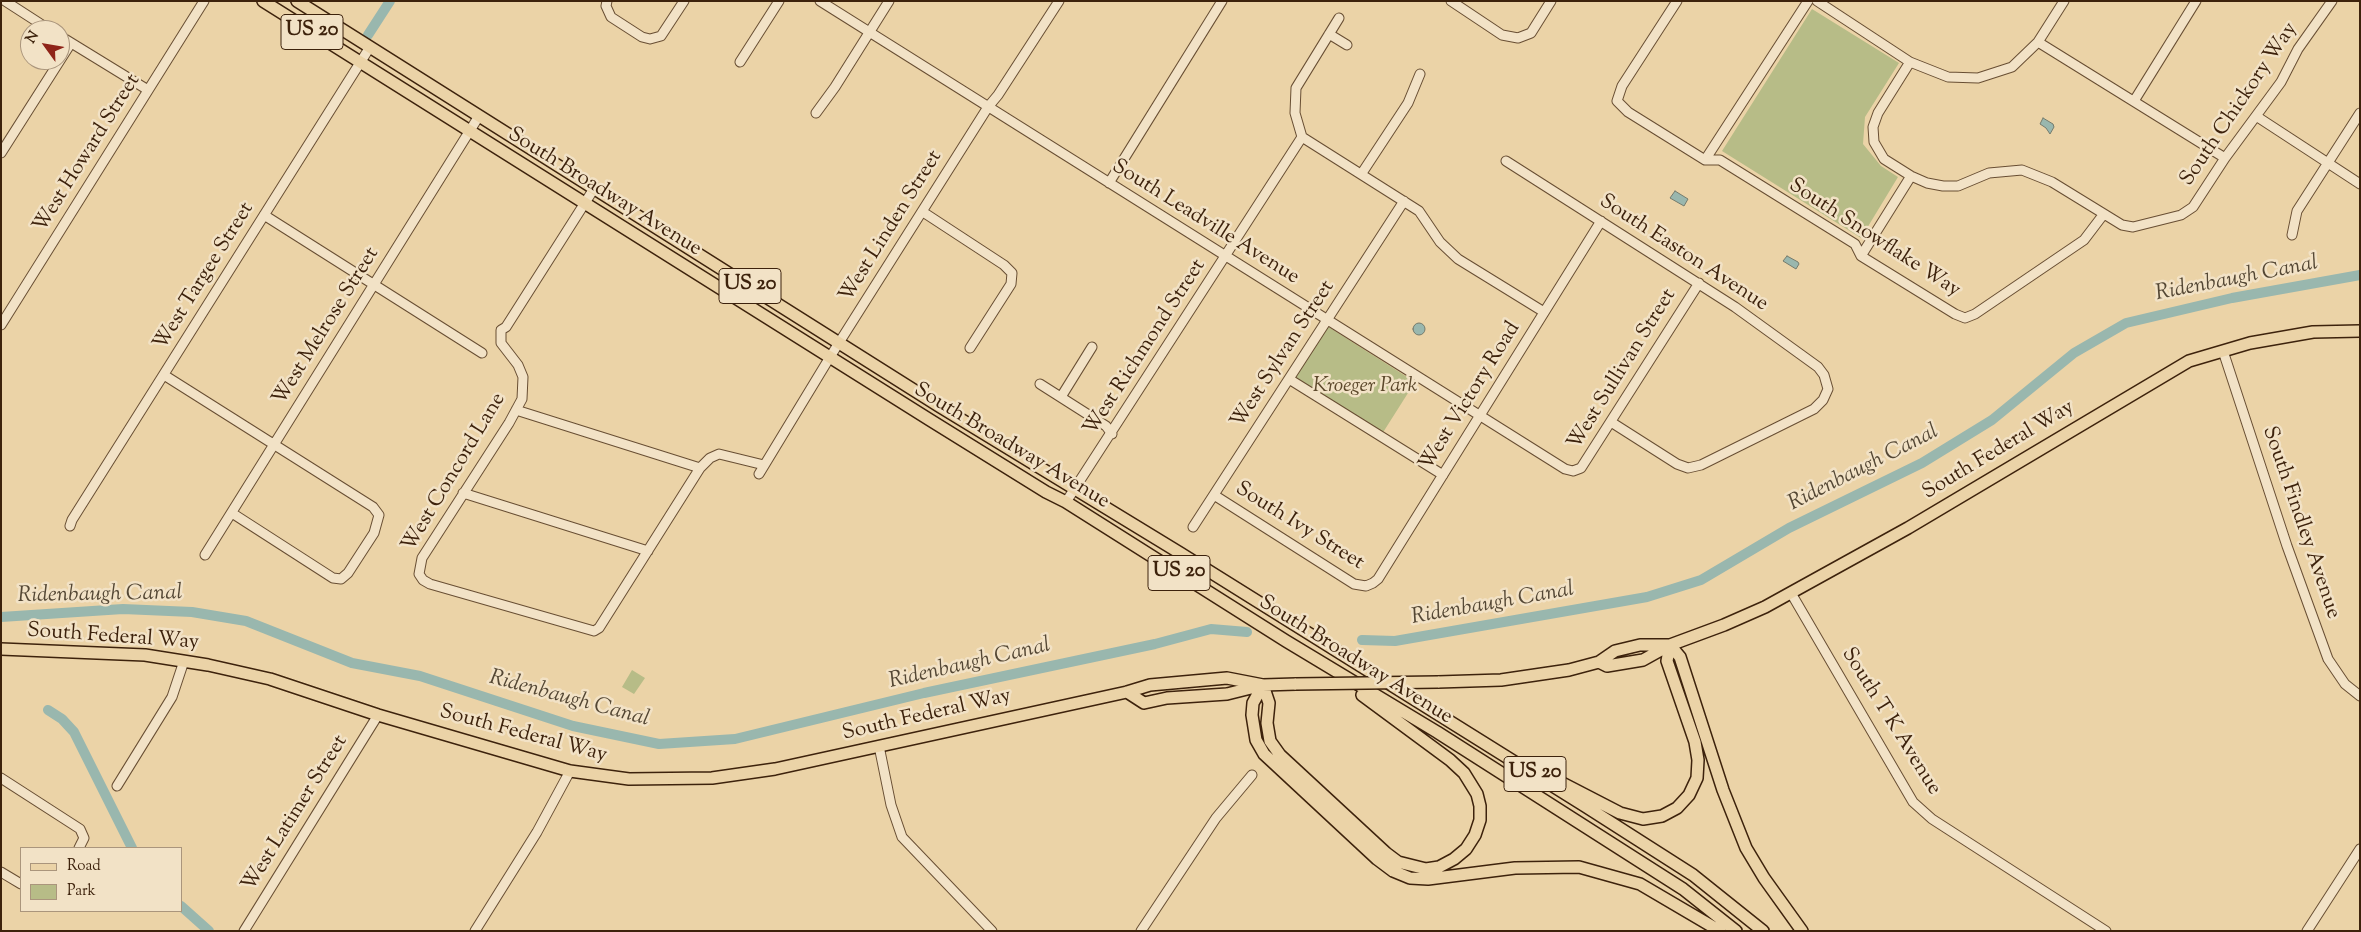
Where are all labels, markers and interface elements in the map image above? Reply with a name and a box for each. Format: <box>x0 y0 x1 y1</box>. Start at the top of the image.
road number: US 20 <box>281 15 343 50</box>
street label: South Chickory Way <box>2176 18 2304 192</box>
north arrow <box>20 20 70 70</box>
text: N <box>22 28 45 48</box>
street label: West Howard Street <box>29 70 147 238</box>
street label: South Broadway Avenue <box>502 123 706 263</box>
street label: West Linden Street <box>835 146 949 308</box>
street label: South Leadville Avenue <box>1107 155 1303 291</box>
street label: South Snowflake Way <box>1783 174 1965 304</box>
street label: South Easton Avenue <box>1594 190 1772 318</box>
street label: West Targee Street <box>149 198 261 356</box>
street label: West Melrose Street <box>268 243 386 411</box>
water label: Ridenbaugh Canal <box>2154 251 2320 309</box>
street label: West Richmond Street <box>1080 255 1212 441</box>
road number: US 20 <box>719 268 781 304</box>
street label: West Sylvan Street <box>1227 276 1341 434</box>
street label: West Sullivan Street <box>1563 285 1683 455</box>
street label: West Victory Road <box>1415 318 1527 476</box>
park label: Kroeger Park <box>1313 374 1417 400</box>
street label: South Broadway Avenue <box>909 379 1113 515</box>
street label: West Concord Lane <box>398 389 512 557</box>
street label: South Federal Way <box>1919 396 2079 506</box>
water label: Ridenbaugh Canal <box>1785 420 1943 518</box>
street label: South Findley Avenue <box>2255 424 2345 622</box>
street label: South Ivy Street <box>1230 477 1368 577</box>
road number: US 20 <box>1148 556 1210 590</box>
water label: Ridenbaugh Canal <box>1410 578 1576 632</box>
water label: Ridenbaugh Canal <box>17 581 183 611</box>
street label: South Broadway Avenue <box>1253 591 1457 731</box>
street label: South Federal Way <box>26 619 200 657</box>
water label: Ridenbaugh Canal <box>887 634 1053 696</box>
street label: South T K Avenue <box>1834 644 1946 800</box>
water label: Ridenbaugh Canal <box>486 666 652 734</box>
street label: South Federal Way <box>840 684 1014 748</box>
street label: South Federal Way <box>436 701 610 769</box>
street label: West Latimer Street <box>238 731 354 897</box>
road number: US 20 <box>1504 756 1566 792</box>
legend <box>20 847 182 912</box>
text: Road <box>67 856 101 877</box>
text: Park <box>67 881 96 902</box>

